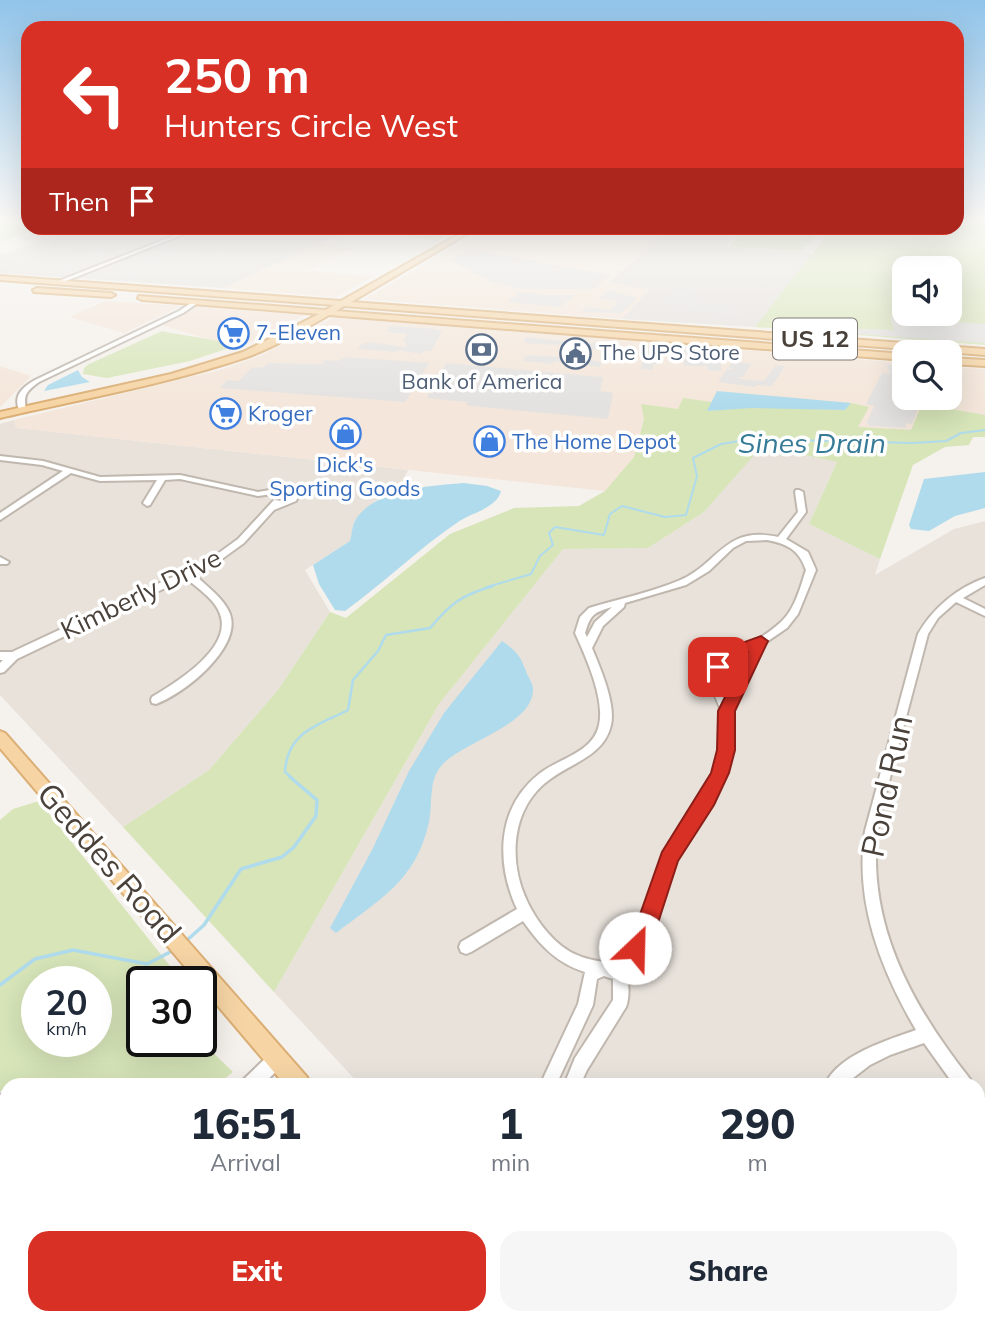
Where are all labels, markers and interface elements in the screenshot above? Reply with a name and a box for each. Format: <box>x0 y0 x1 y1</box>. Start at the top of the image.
text: 250 m <box>164 44 310 105</box>
icon: left <box>49 49 140 140</box>
text: Hunters Circle West <box>164 105 458 145</box>
icon: arrive <box>123 182 161 220</box>
text: Then <box>49 185 109 218</box>
map controls <box>892 256 962 410</box>
button: sound <box>892 256 962 326</box>
supermarket icon: 7-Eleven <box>216 316 250 350</box>
road number: US 12 <box>773 318 857 360</box>
place label: 7-Eleven <box>256 319 341 345</box>
bank icon: Bank of America <box>465 333 499 367</box>
public building icon: The UPS Store <box>559 336 593 370</box>
place label: The UPS Store <box>599 339 740 365</box>
button: search <box>892 340 962 410</box>
place label: Bank of America <box>402 368 562 394</box>
supermarket icon: Kroger <box>208 397 242 431</box>
place label: Kroger <box>248 400 313 426</box>
shop icon: Dick's Sporting Goods <box>328 416 362 450</box>
shop icon: The Home Depot <box>472 425 506 459</box>
water label: Sines Drain <box>738 425 886 460</box>
place label: The Home Depot <box>512 428 676 454</box>
place label: Dick's Sporting Goods <box>270 451 421 501</box>
street label: Kimberly Drive <box>55 541 226 647</box>
pin <box>688 637 748 697</box>
icon: arrive <box>699 648 737 686</box>
street label: Pond Run <box>851 711 921 860</box>
street label: Geddes Road <box>29 774 190 951</box>
position arrow <box>598 911 672 985</box>
speed limit sign: 30 <box>126 966 217 1057</box>
text: 20 <box>45 980 88 1024</box>
text: km/h <box>46 1017 87 1040</box>
text: 16:51 <box>190 1097 301 1150</box>
text: 1 <box>498 1097 523 1150</box>
text: 290 <box>720 1097 795 1150</box>
text: Arrival <box>210 1148 281 1177</box>
text: min <box>491 1148 530 1177</box>
text: m <box>747 1148 768 1177</box>
button: Exit <box>28 1231 486 1311</box>
button: Share <box>500 1231 957 1311</box>

